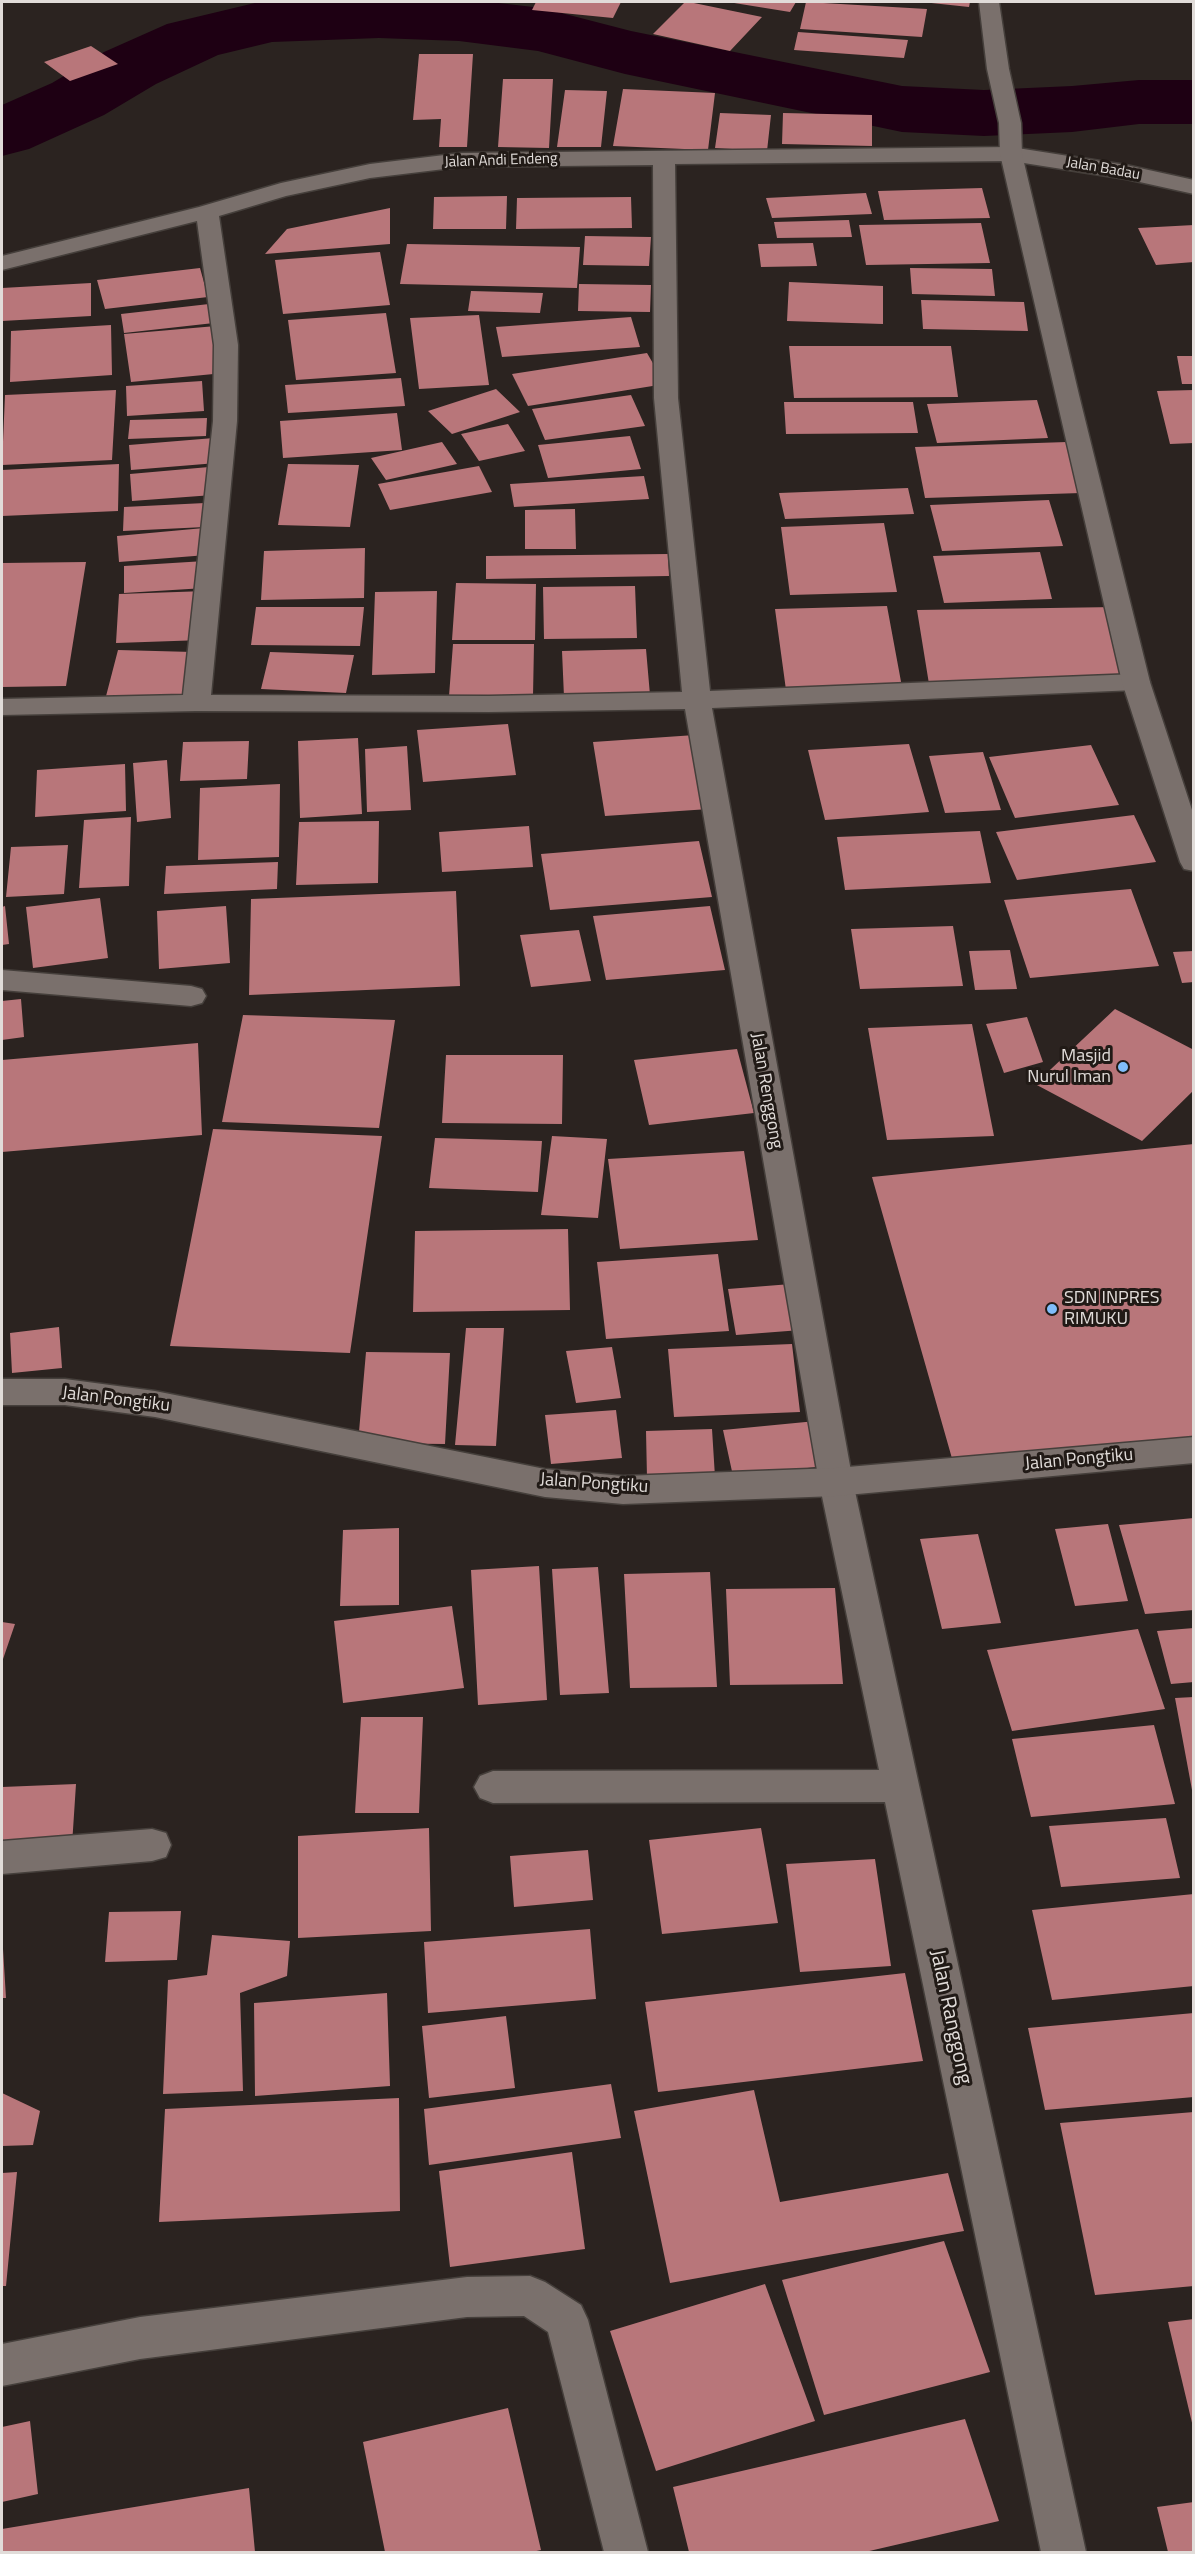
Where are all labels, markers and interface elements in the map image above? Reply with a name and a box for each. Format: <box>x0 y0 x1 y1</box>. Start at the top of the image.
street label: Jalan Andi Endeng <box>444 150 558 172</box>
street label: Jalan Badau <box>1065 154 1141 184</box>
street label: Jalan Renggong <box>745 1031 787 1151</box>
place label: Masjid Nurul Iman <box>1027 1046 1111 1088</box>
marker: Masjid Nurul Iman <box>1116 1060 1130 1074</box>
place label: SDN INPRES RIMUKU <box>1064 1288 1160 1330</box>
marker: SDN INPRES RIMUKU <box>1045 1302 1059 1316</box>
street label: Jalan Pongtiku <box>61 1383 171 1417</box>
street label: Jalan Pongtiku <box>1024 1445 1134 1475</box>
street label: Jalan Pongtiku <box>539 1469 649 1499</box>
street label: Jalan Ranggong <box>923 1947 977 2087</box>

